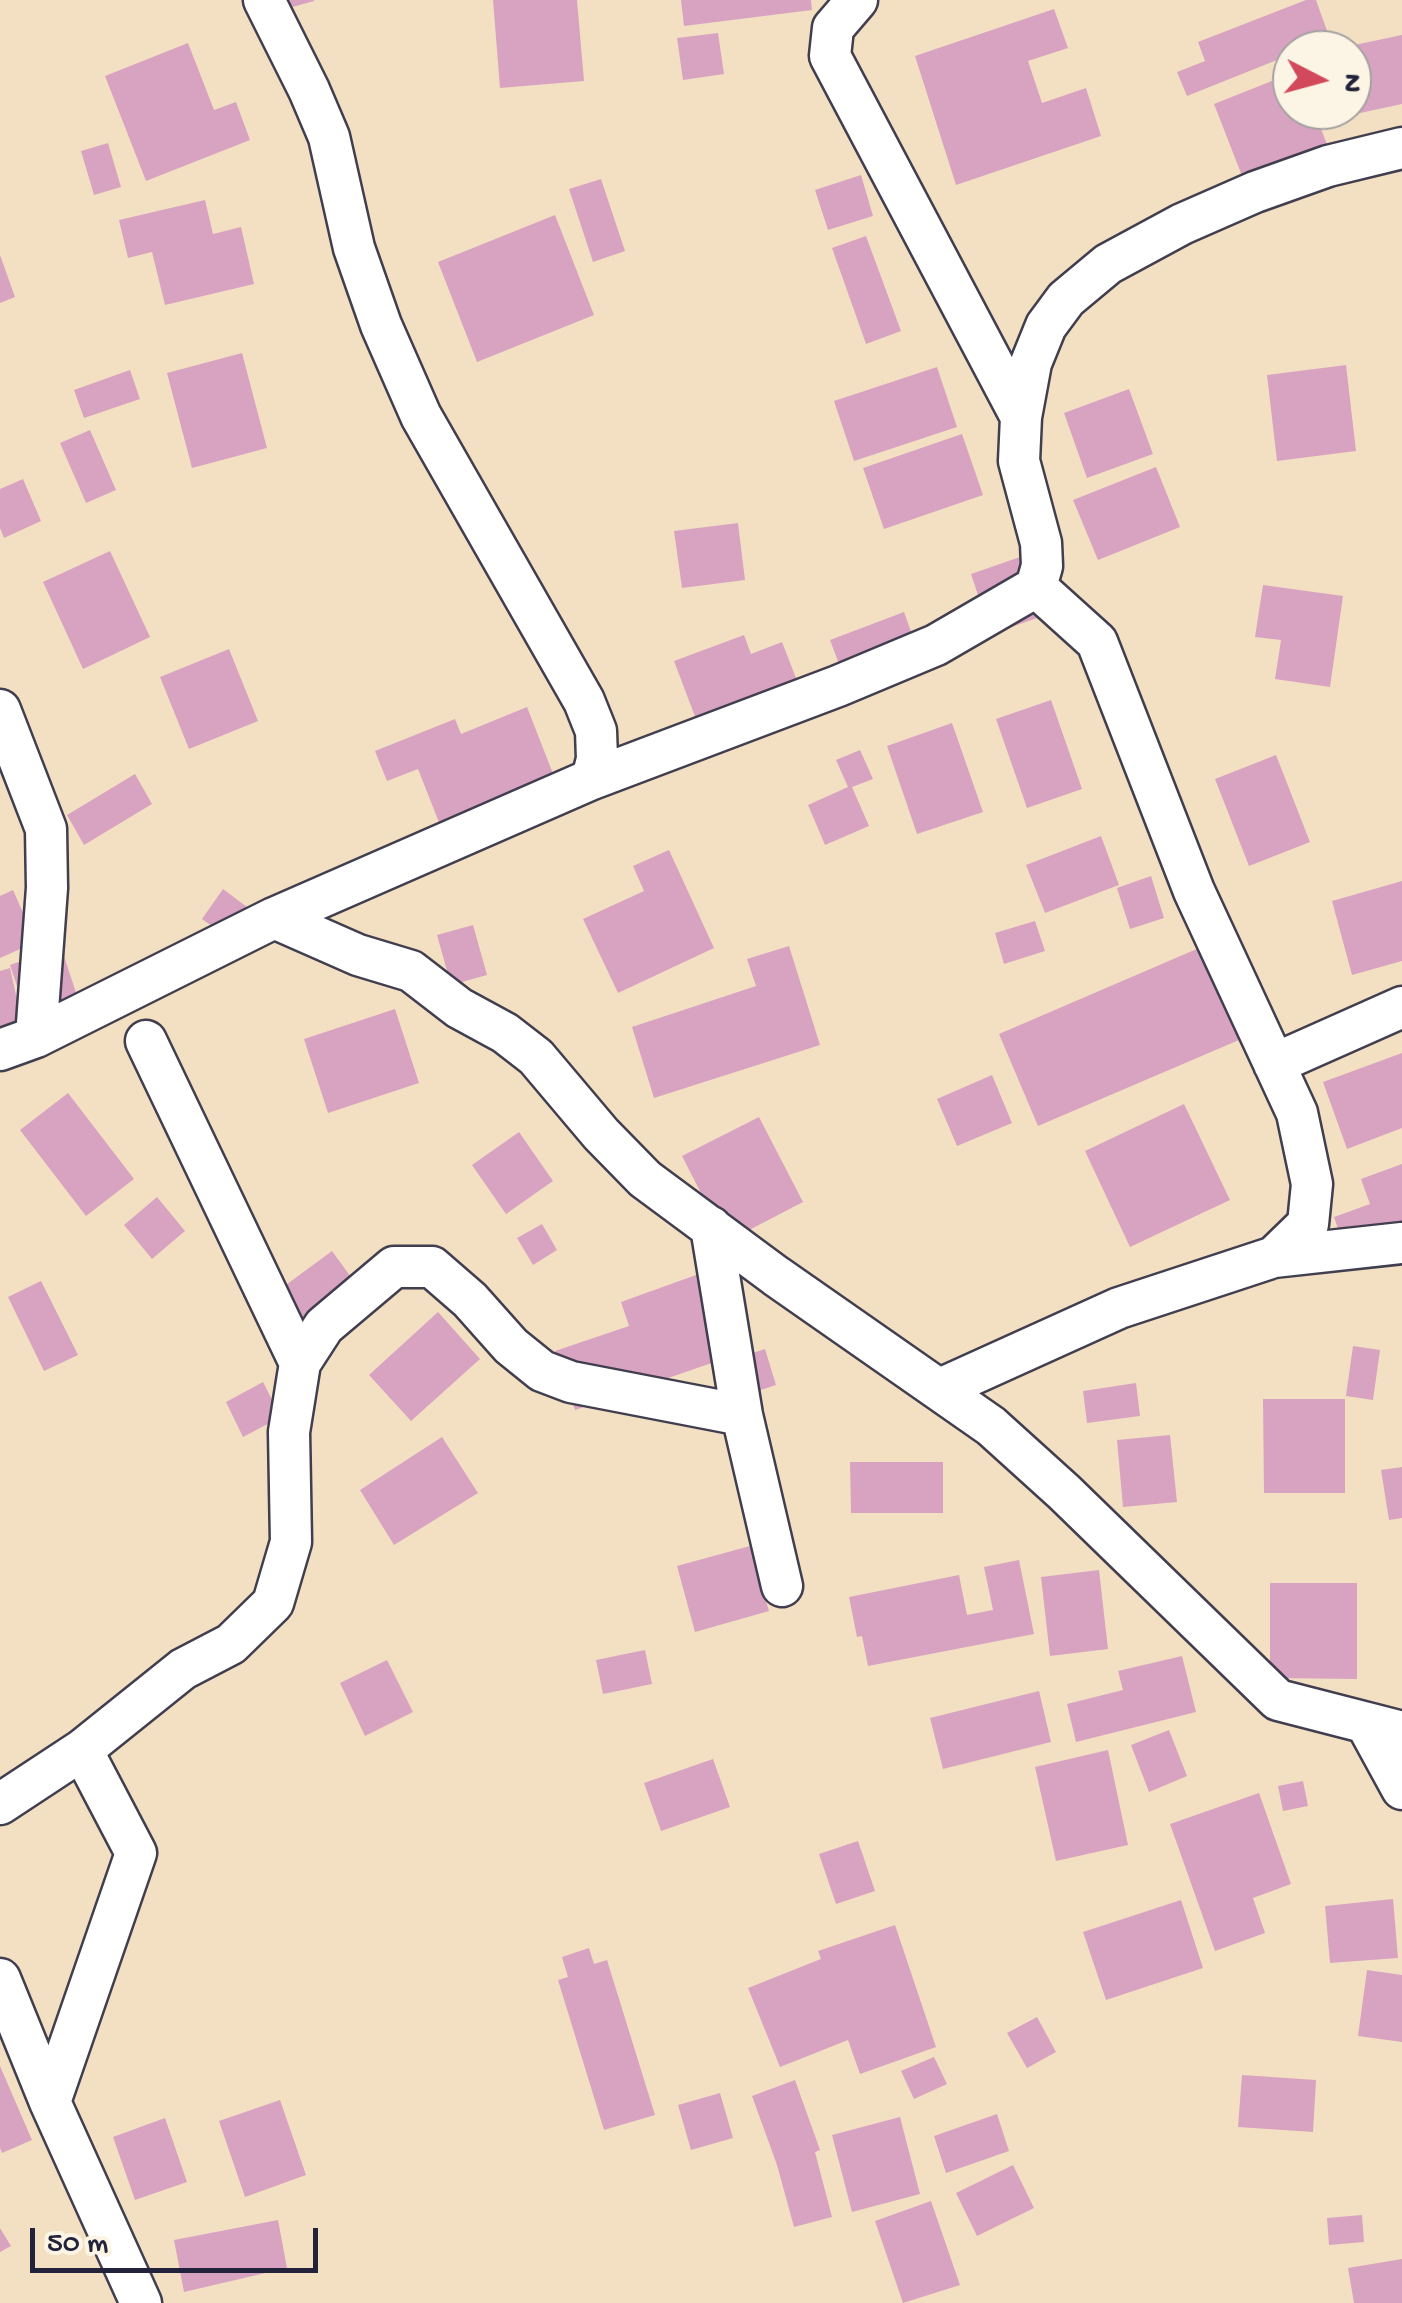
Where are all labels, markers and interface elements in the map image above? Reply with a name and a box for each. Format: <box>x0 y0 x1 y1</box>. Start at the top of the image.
north arrow <box>1272 30 1372 130</box>
text: N <box>1333 72 1368 94</box>
scale bar <box>35 2208 322 2270</box>
text: 50 m <box>47 2228 108 2263</box>

